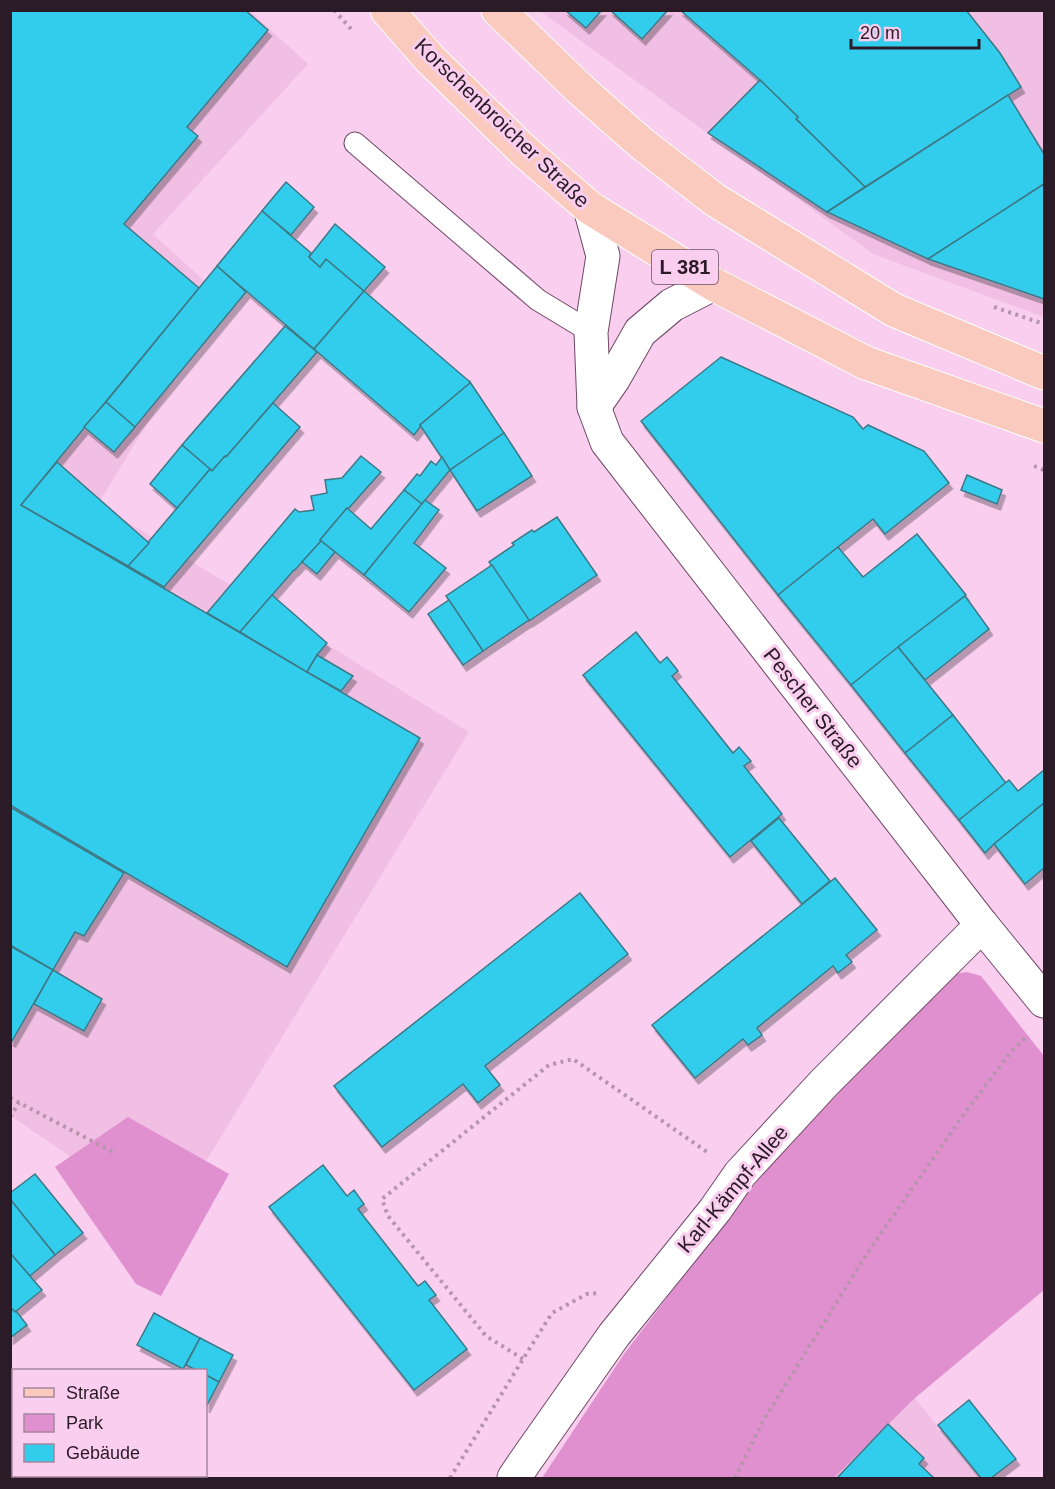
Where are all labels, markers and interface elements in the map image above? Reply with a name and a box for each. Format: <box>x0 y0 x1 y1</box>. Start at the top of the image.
scale bar <box>851 12 978 50</box>
text: 20 m <box>860 23 900 43</box>
street label: Korschenbroicher Straße <box>410 33 594 212</box>
road number: L 381 <box>652 250 718 284</box>
street label: Pescher Straße <box>759 643 867 772</box>
street label: Karl-Kämpf-Allee <box>673 1120 792 1257</box>
legend <box>12 1369 207 1477</box>
text: Straße <box>66 1383 120 1403</box>
text: Park <box>66 1413 104 1433</box>
text: Gebäude <box>66 1443 140 1463</box>

